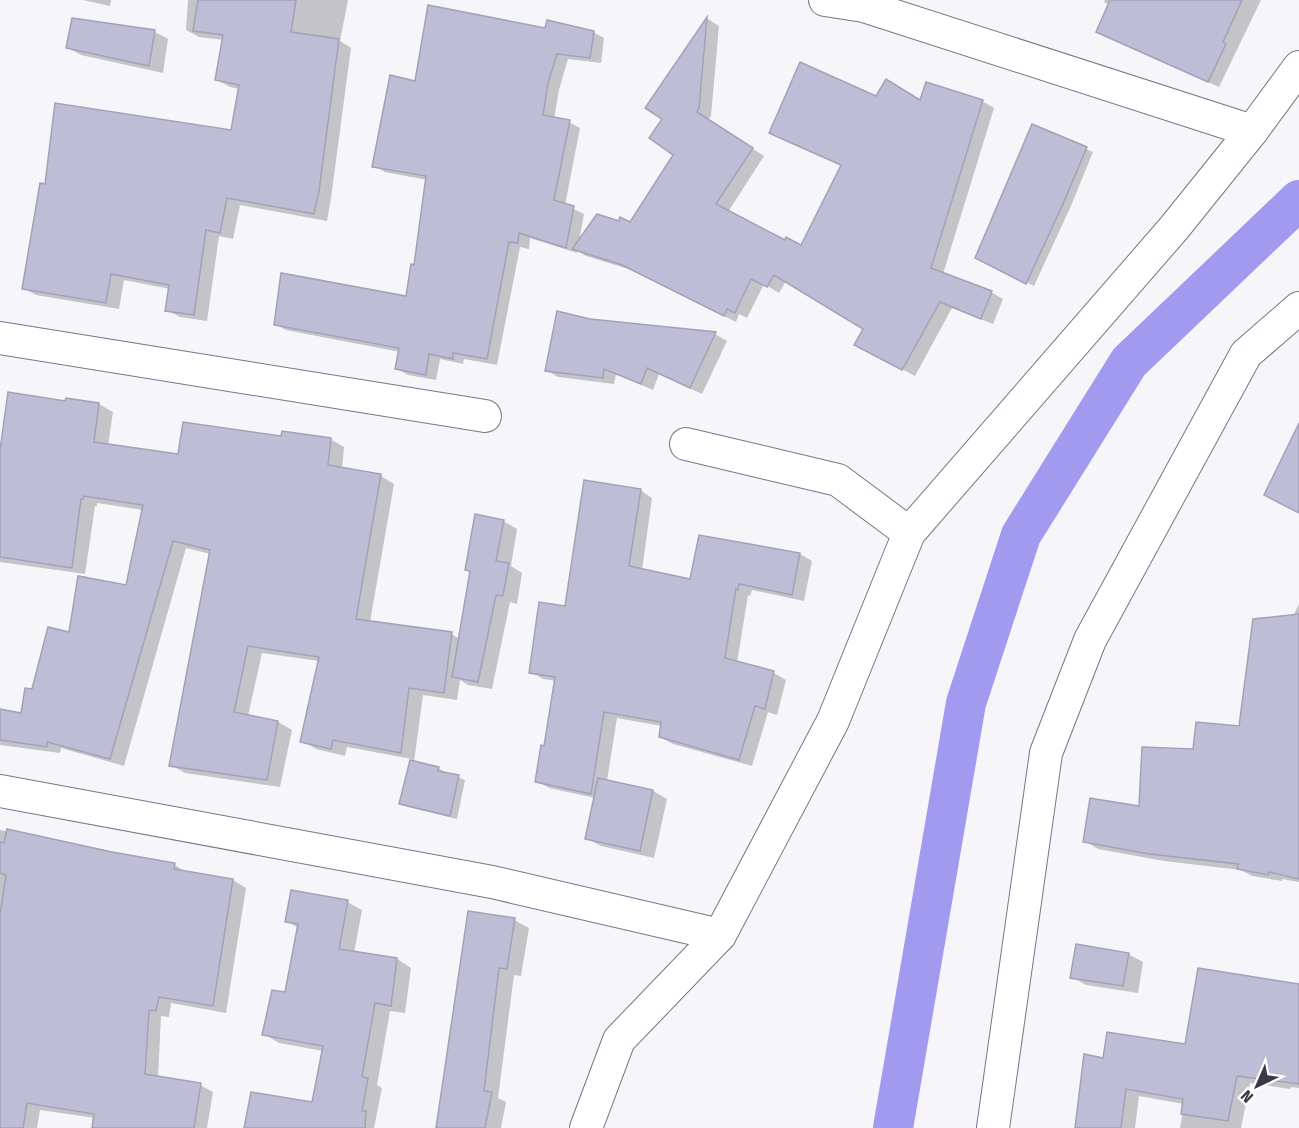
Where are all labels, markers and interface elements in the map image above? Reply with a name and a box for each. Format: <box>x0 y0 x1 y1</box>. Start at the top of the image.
north arrow <box>1227 1056 1287 1116</box>
text: N <box>1237 1086 1257 1107</box>

